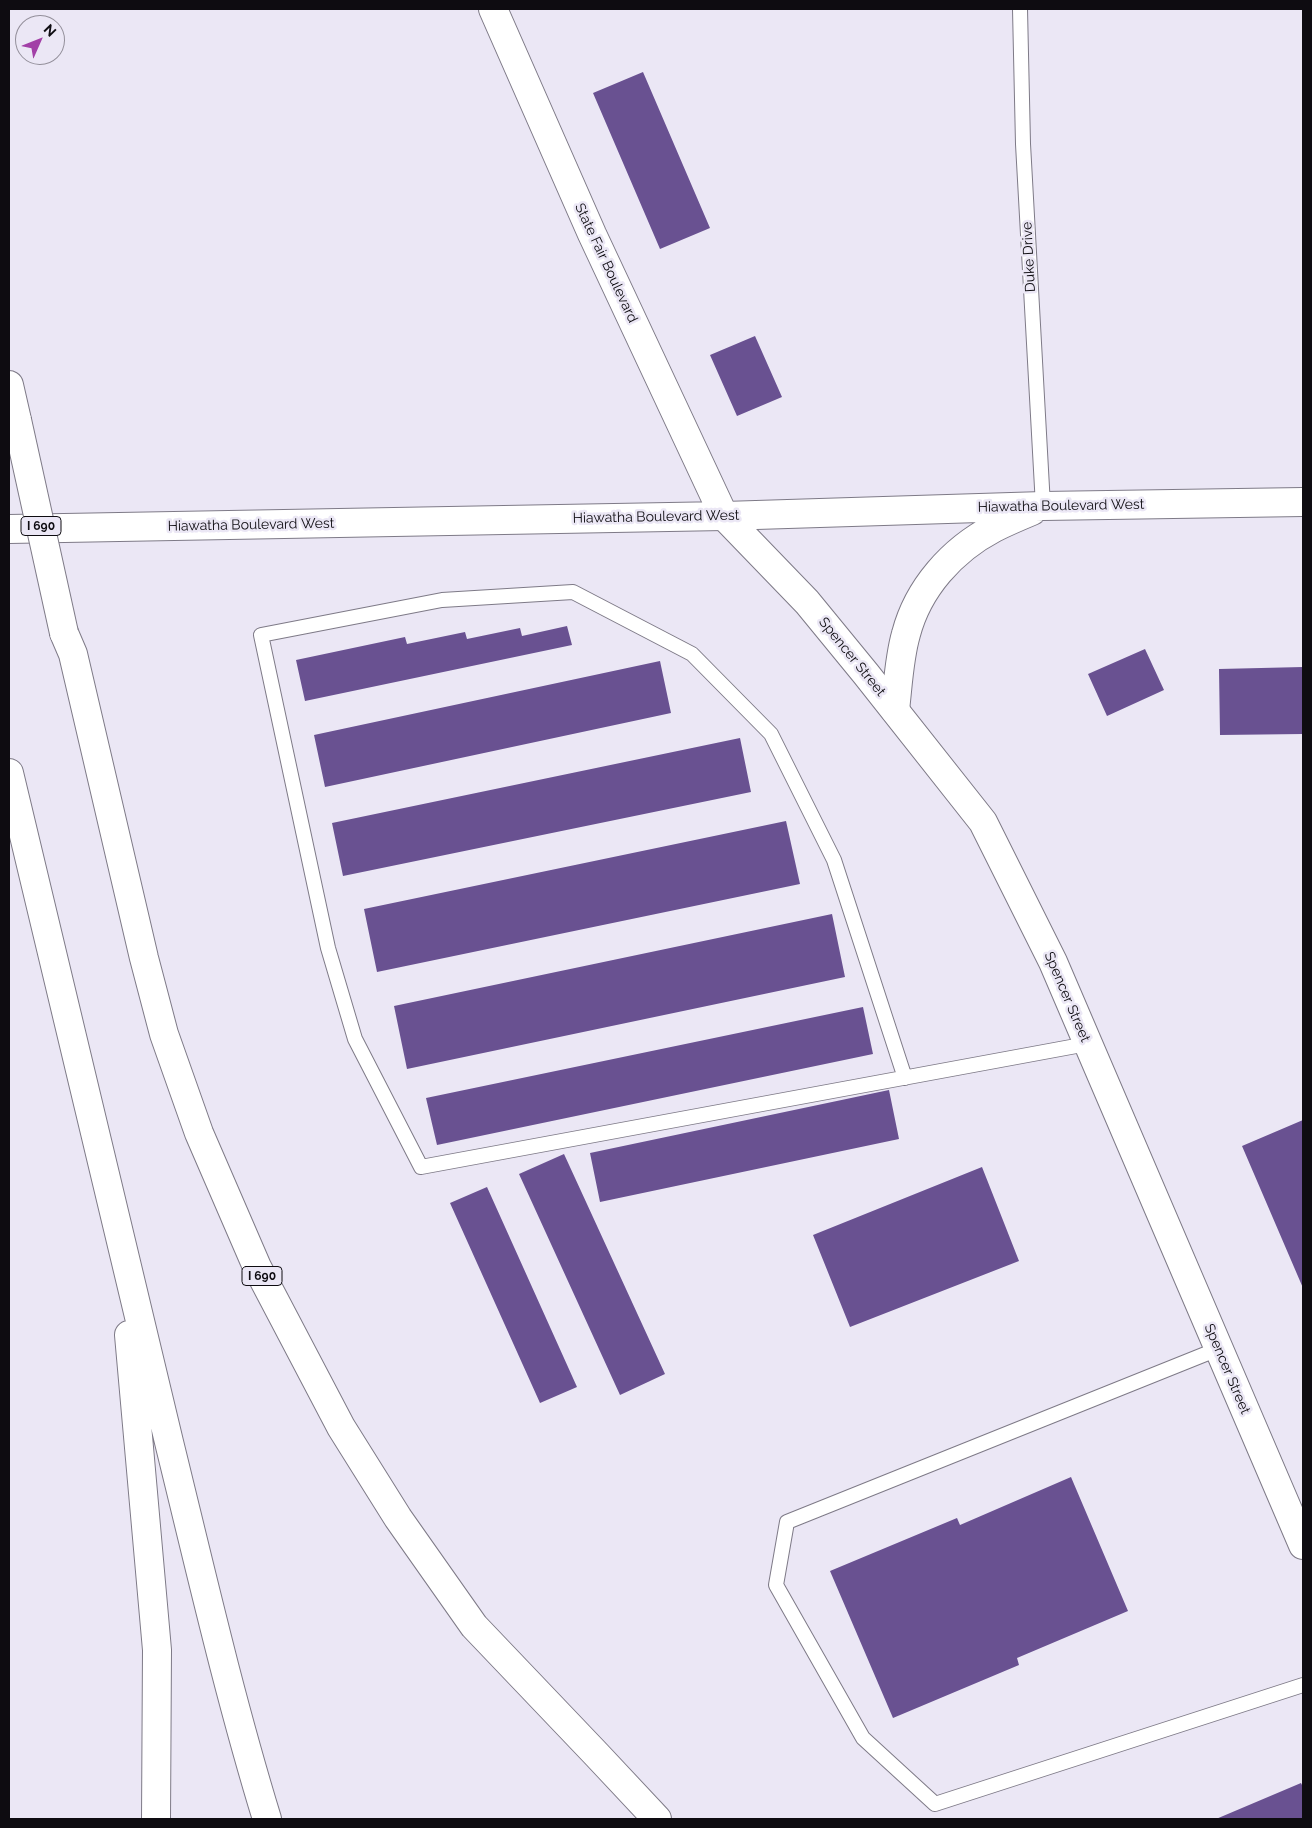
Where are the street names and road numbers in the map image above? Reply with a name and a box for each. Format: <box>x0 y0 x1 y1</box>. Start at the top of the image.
street label: State Fair Boulevard <box>571 201 641 325</box>
street label: Duke Drive <box>1019 221 1039 293</box>
street label: Hiawatha Boulevard West <box>978 496 1144 516</box>
street label: Hiawatha Boulevard West <box>573 507 739 527</box>
street label: Hiawatha Boulevard West <box>168 515 334 535</box>
road number: I 690 <box>21 516 61 536</box>
street label: Spencer Street <box>815 614 889 700</box>
street label: Spencer Street <box>1040 949 1094 1045</box>
road number: I 690 <box>242 1266 282 1285</box>
street label: Spencer Street <box>1200 1321 1254 1417</box>

